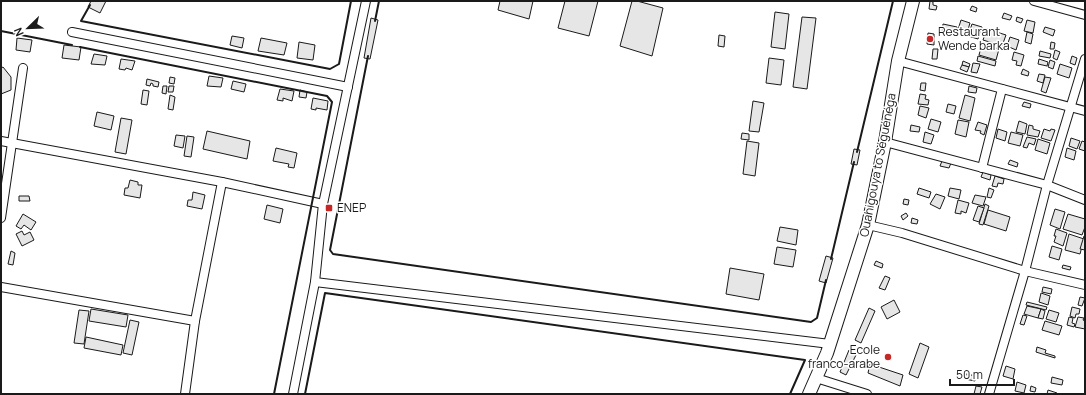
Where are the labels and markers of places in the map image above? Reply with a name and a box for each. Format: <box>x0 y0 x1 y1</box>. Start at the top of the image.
place label: Restaurant Wende barka <box>938 23 1010 54</box>
marker: Restaurant Wende barka <box>925 34 935 44</box>
place label: ENEP <box>337 199 366 216</box>
marker: ENEP <box>324 203 334 213</box>
place label: Ecole franco-arabe <box>808 341 880 372</box>
marker: Ecole franco-arabe <box>883 352 893 362</box>

